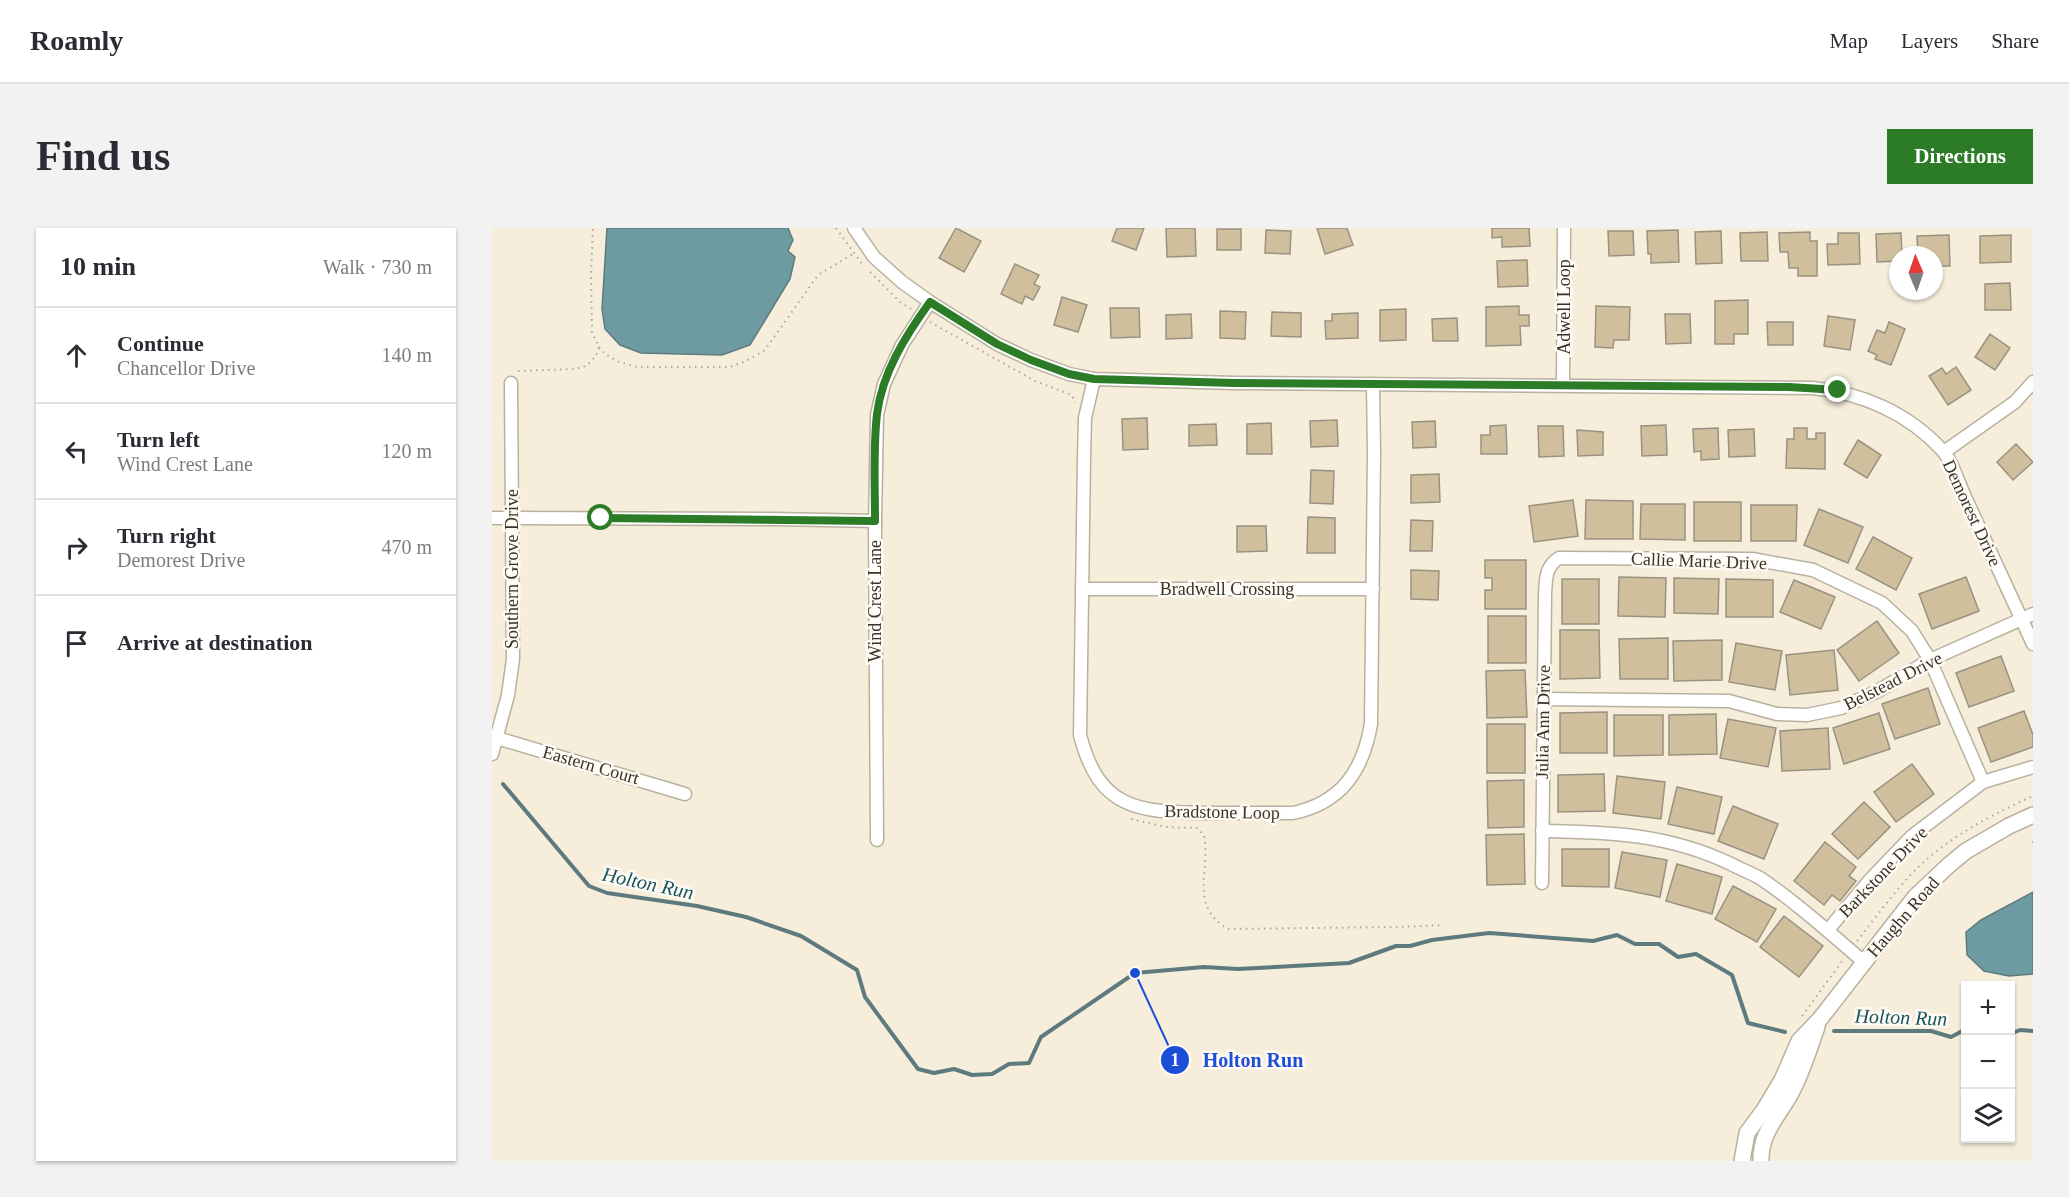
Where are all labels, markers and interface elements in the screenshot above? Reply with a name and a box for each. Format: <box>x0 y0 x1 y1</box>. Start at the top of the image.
text: Roamly <box>30 25 123 56</box>
text: Map <box>1830 29 1868 53</box>
text: Layers <box>1901 29 1958 53</box>
text: Share <box>1991 29 2039 53</box>
button: Directions <box>1887 129 2033 184</box>
text: Find us <box>36 133 170 179</box>
north arrow <box>1889 246 1943 300</box>
text: 10 min <box>60 252 136 281</box>
text: Walk · 730 m <box>323 256 432 278</box>
street label: Adwell Loop <box>1554 259 1574 355</box>
text: Continue <box>117 331 204 356</box>
icon: ahead <box>60 339 93 372</box>
text: 140 m <box>381 344 432 366</box>
text: Chancellor Drive <box>117 357 255 379</box>
route end <box>1824 376 1850 402</box>
text: Turn left <box>117 427 200 452</box>
icon: left <box>60 435 93 468</box>
text: 120 m <box>381 440 432 462</box>
text: Wind Crest Lane <box>117 453 253 475</box>
street label: Demorest Drive <box>1939 456 2005 570</box>
street label: Southern Grove Drive <box>502 489 522 649</box>
route start <box>587 504 613 530</box>
text: Turn right <box>117 523 216 548</box>
icon: right <box>60 531 93 564</box>
text: 470 m <box>381 536 432 558</box>
street label: Wind Crest Lane <box>865 540 885 662</box>
text: Demorest Drive <box>117 549 245 571</box>
street label: Callie Marie Drive <box>1631 549 1767 573</box>
street label: Bradwell Crossing <box>1160 579 1294 599</box>
icon: arrive <box>60 627 93 660</box>
text: Arrive at destination <box>117 630 313 655</box>
street label: Belstead Drive <box>1841 648 1945 714</box>
street label: Julia Ann Drive <box>1532 665 1554 779</box>
street label: Eastern Court <box>540 742 642 788</box>
street label: Bradstone Loop <box>1164 801 1280 823</box>
street label: Barkstone Drive <box>1835 822 1931 922</box>
water label: Holton Run <box>599 862 696 903</box>
street label: Haughn Road <box>1863 873 1943 961</box>
map controls <box>1961 981 2015 1143</box>
button: + <box>1961 981 2015 1035</box>
water label: Holton Run <box>1853 1004 1948 1030</box>
button: − <box>1961 1035 2015 1089</box>
callout: Holton Run <box>1160 1041 1315 1079</box>
text: Holton Run <box>1203 1049 1303 1071</box>
text: 1 <box>1171 1050 1180 1070</box>
button: layers <box>1961 1089 2015 1143</box>

